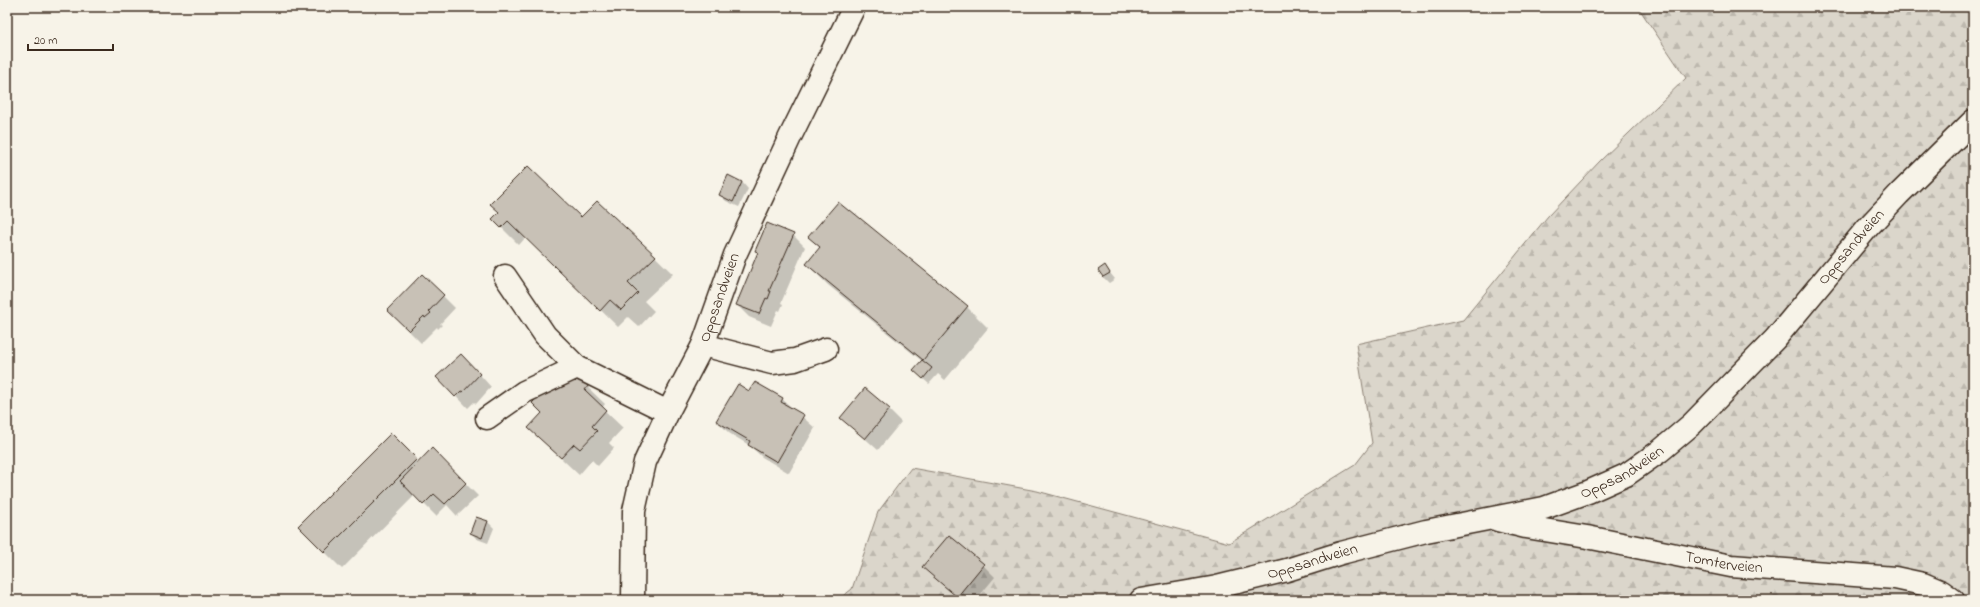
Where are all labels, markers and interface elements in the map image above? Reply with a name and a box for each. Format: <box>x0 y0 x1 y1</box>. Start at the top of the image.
scale bar <box>28 26 113 52</box>
text: 20 m <box>34 32 57 50</box>
street label: Oppsandveien <box>1812 204 1891 291</box>
street label: Oppsandveien <box>693 250 747 346</box>
street label: Oppsandveien <box>1577 439 1669 506</box>
street label: Oppsandveien <box>1265 537 1361 586</box>
street label: Tomterveien <box>1683 545 1764 580</box>

